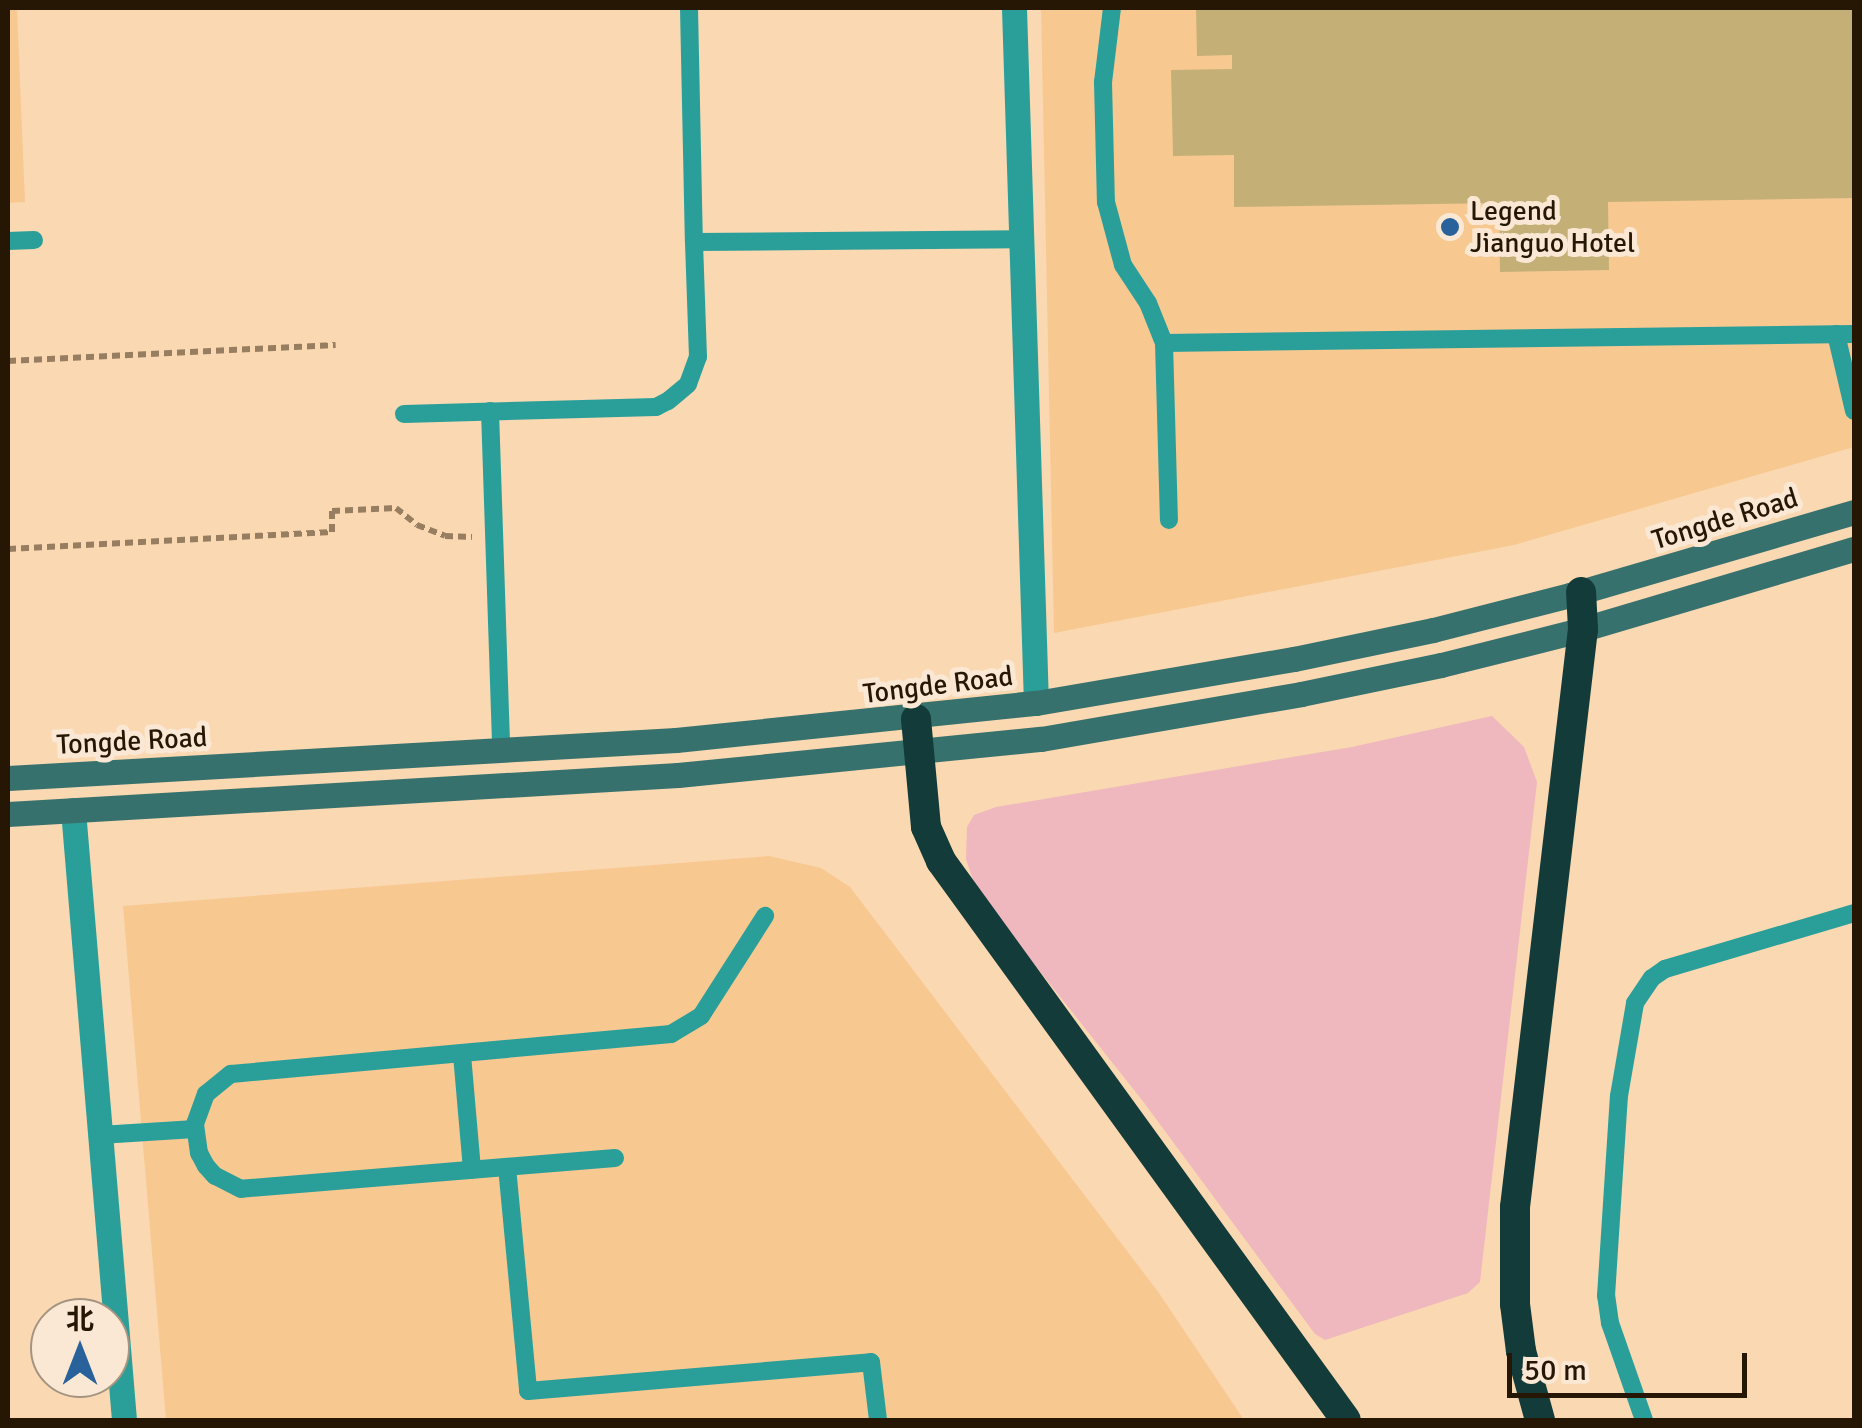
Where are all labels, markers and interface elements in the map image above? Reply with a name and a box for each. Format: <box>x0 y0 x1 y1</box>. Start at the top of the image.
place label: Legend Jianguo Hotel <box>1470 194 1635 260</box>
marker: Legend Jianguo Hotel <box>1439 216 1461 238</box>
street label: Tongde Road <box>1648 481 1802 557</box>
street label: Tongde Road <box>861 659 1015 711</box>
street label: Tongde Road <box>56 720 208 762</box>
north arrow <box>30 1298 130 1398</box>
text: 北 <box>66 1303 94 1337</box>
scale bar <box>1512 1333 1752 1395</box>
text: 50 m <box>1524 1352 1587 1389</box>

